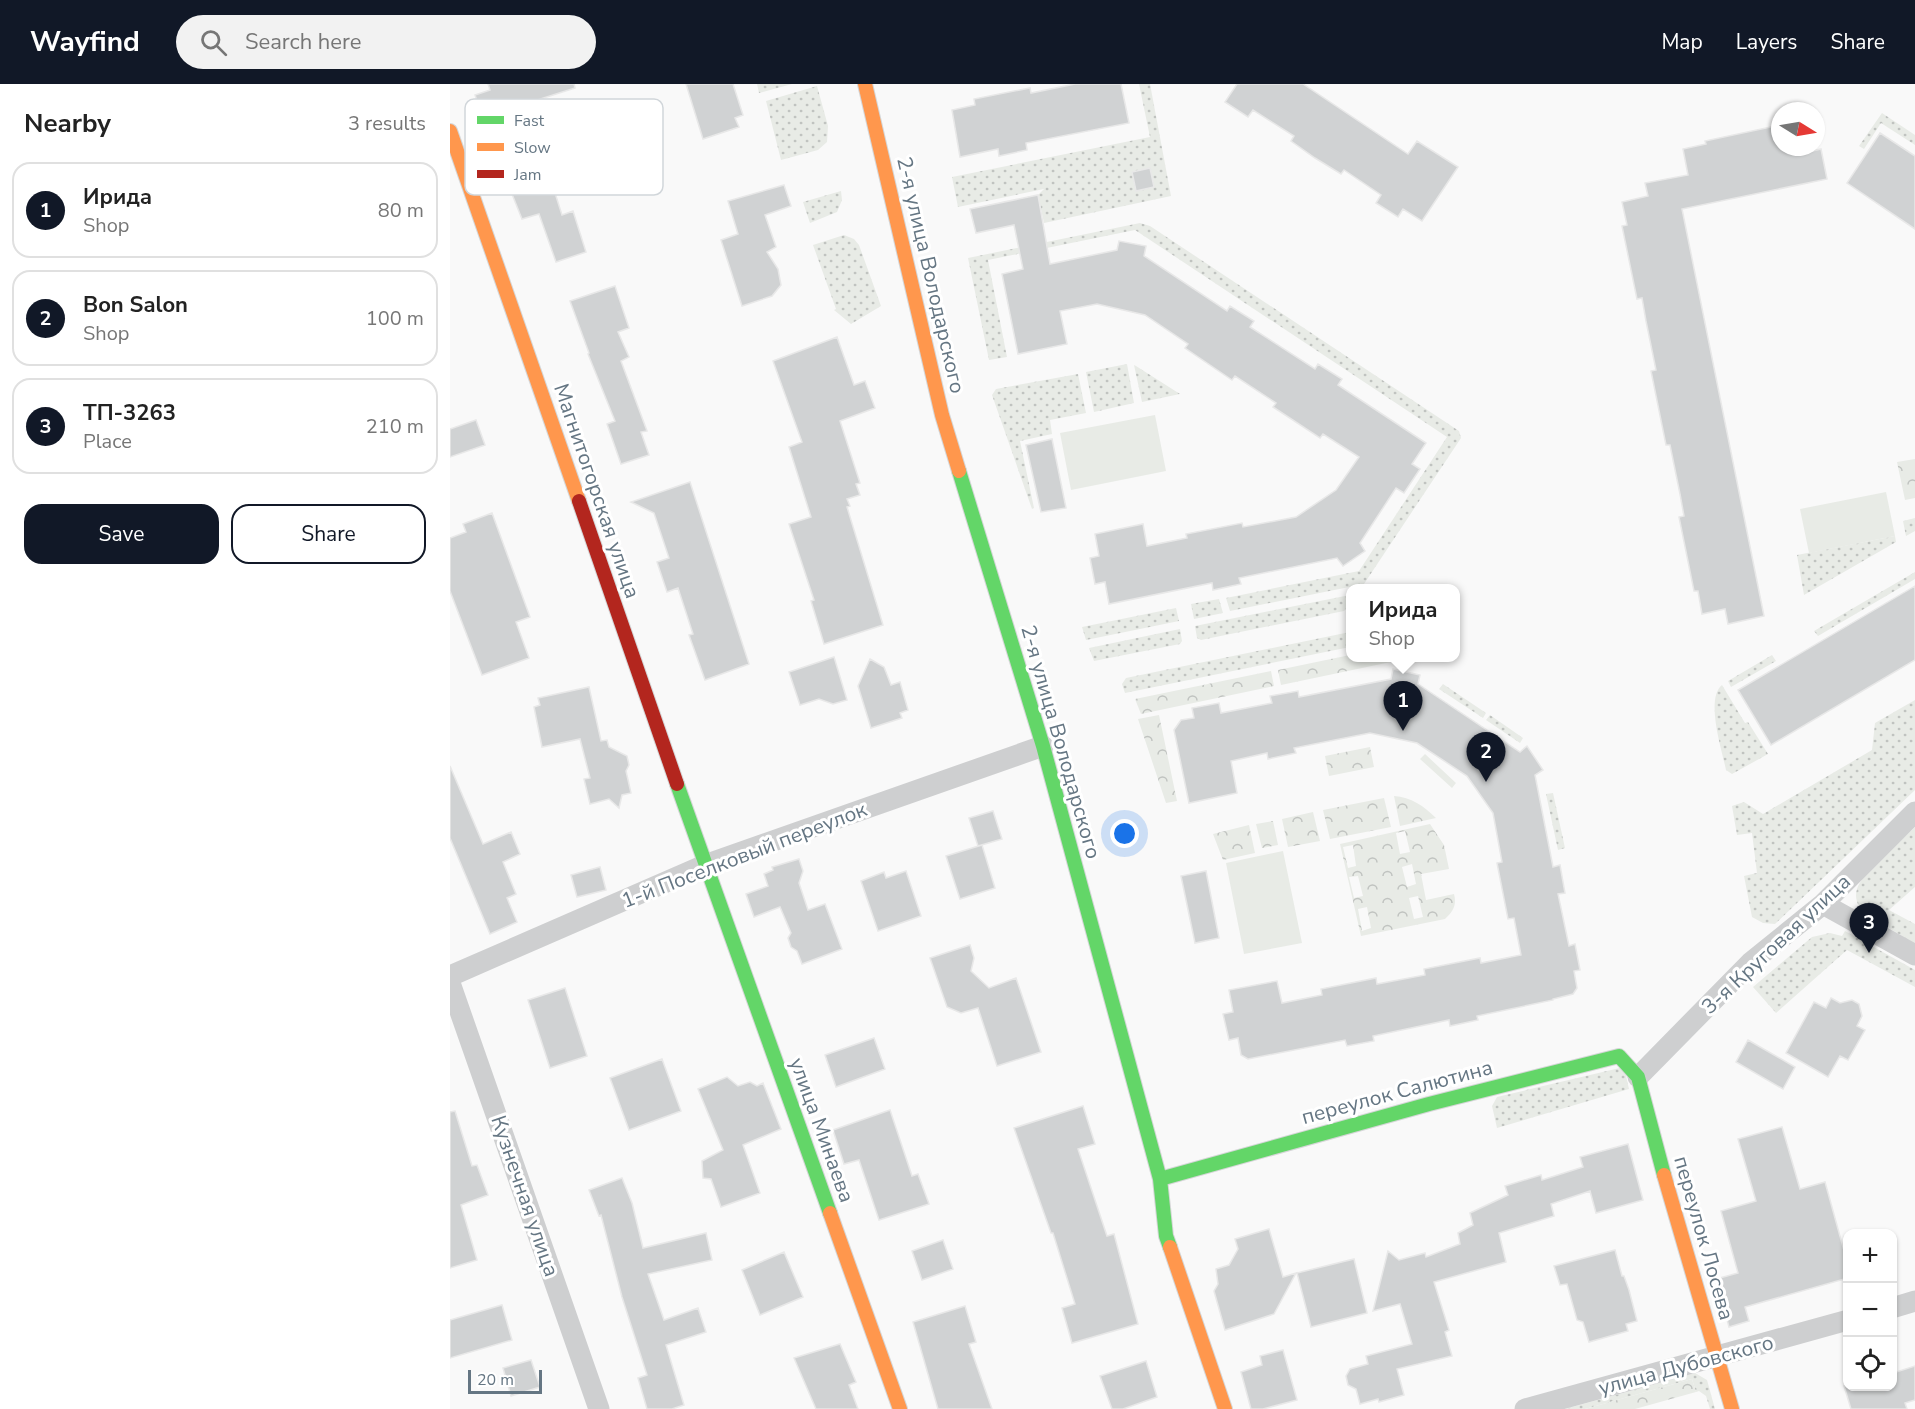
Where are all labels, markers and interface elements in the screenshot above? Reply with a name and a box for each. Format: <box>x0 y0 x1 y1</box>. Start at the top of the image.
search box <box>176 15 596 69</box>
text: Wayfind <box>30 23 140 61</box>
icon: search <box>197 26 230 59</box>
text: Search here <box>245 27 362 57</box>
text: Map <box>1661 28 1703 56</box>
text: Layers <box>1736 28 1797 56</box>
text: Share <box>1830 28 1885 56</box>
legend <box>465 99 663 195</box>
north arrow <box>1771 102 1825 156</box>
text: Nearby <box>24 106 111 141</box>
text: 3 results <box>348 110 426 137</box>
text: Fast <box>514 110 545 132</box>
text: Slow <box>514 137 551 159</box>
street label: 2-я улица Володарского <box>890 154 972 396</box>
text: Jam <box>513 164 541 186</box>
text: Ирида <box>83 182 152 212</box>
text: 1 <box>40 197 52 224</box>
text: 80 m <box>378 197 424 224</box>
text: Shop <box>83 212 129 239</box>
text: Bon Salon <box>83 290 188 320</box>
text: 2 <box>40 305 52 332</box>
text: 100 m <box>366 305 424 332</box>
text: Shop <box>83 320 129 347</box>
street label: Магнитогорская улица <box>547 380 647 602</box>
text: ТП-3263 <box>83 398 176 428</box>
text: 3 <box>40 413 52 440</box>
text: 210 m <box>366 413 424 440</box>
text: Place <box>83 428 132 455</box>
button: Save <box>24 504 219 564</box>
button: Share <box>231 504 426 564</box>
popup <box>1346 584 1460 662</box>
text: Ирида <box>1368 595 1438 625</box>
street label: 2-я улица Володарского <box>1014 622 1108 862</box>
text: Shop <box>1368 625 1415 652</box>
pin: 1 <box>1384 682 1422 731</box>
pin: 2 <box>1466 732 1506 782</box>
street label: 1-й Поселковый переулок <box>617 795 871 915</box>
your location <box>1110 819 1139 848</box>
street label: 3-я Круговая улица <box>1695 868 1857 1020</box>
pin: 3 <box>1850 904 1888 953</box>
street label: переулок Салютина <box>1298 1053 1496 1131</box>
street label: улица Минаева <box>783 1054 861 1206</box>
street label: Кузнечная улица <box>484 1112 566 1280</box>
street label: переулок Лосева <box>1667 1153 1741 1323</box>
map controls <box>1843 1229 1897 1391</box>
button: + <box>1843 1229 1897 1283</box>
button: − <box>1843 1283 1897 1337</box>
street label: улица Дубовского <box>1595 1328 1777 1402</box>
button: locate <box>1843 1337 1897 1391</box>
scale bar <box>468 1367 542 1394</box>
text: 20 m <box>477 1369 514 1391</box>

